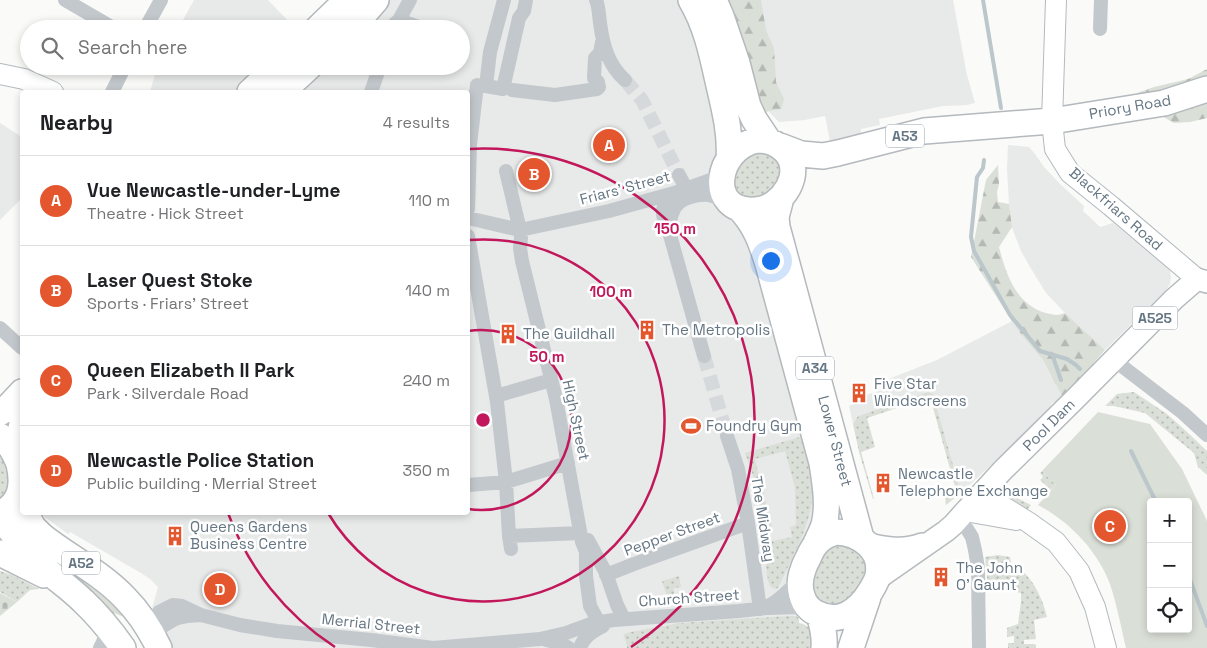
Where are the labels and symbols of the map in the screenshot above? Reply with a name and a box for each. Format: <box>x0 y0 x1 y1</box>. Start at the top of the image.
street label: Priory Road <box>1087 90 1172 123</box>
road number: A53 <box>886 124 924 148</box>
pin: A <box>593 126 625 164</box>
pin: B <box>518 155 550 193</box>
street label: Blackfriars Road <box>1066 163 1167 254</box>
street label: Friars' Street <box>578 166 672 209</box>
text: 150 m <box>654 219 696 238</box>
your location <box>758 248 784 274</box>
text: 100 m <box>590 282 632 301</box>
road number: A525 <box>1132 306 1178 330</box>
building icon: The Metropolis <box>636 319 658 341</box>
place label: The Metropolis <box>662 320 770 339</box>
building icon: The Guildhall <box>497 323 519 345</box>
place label: The Guildhall <box>523 324 615 343</box>
text: 50 m <box>529 347 565 366</box>
road number: A34 <box>796 356 834 379</box>
place label: Five Star Windscreens <box>874 374 967 410</box>
street label: High Street <box>559 378 594 462</box>
building icon: Five Star Windscreens <box>848 382 870 404</box>
street label: Lower Street <box>814 393 857 489</box>
street label: Pool Dam <box>1018 394 1079 455</box>
centre of rings <box>474 411 492 429</box>
sports icon: Foundry Gym <box>680 415 702 437</box>
place label: Foundry Gym <box>706 416 802 435</box>
place label: Newcastle Telephone Exchange <box>898 464 1048 500</box>
building icon: Newcastle Telephone Exchange <box>872 472 894 494</box>
street label: The Midway <box>747 475 780 563</box>
street label: Pepper Street <box>621 507 723 560</box>
pin: C <box>1094 507 1126 545</box>
place label: Queens Gardens Business Centre <box>190 517 308 553</box>
building icon: Queens Gardens Business Centre <box>164 525 186 547</box>
road number: A52 <box>62 552 100 574</box>
place label: The John O' Gaunt <box>956 558 1023 594</box>
building icon: The John O' Gaunt <box>930 566 952 588</box>
pin: D <box>204 570 236 608</box>
street label: Church Street <box>638 584 740 611</box>
street label: Merrial Street <box>321 609 421 638</box>

